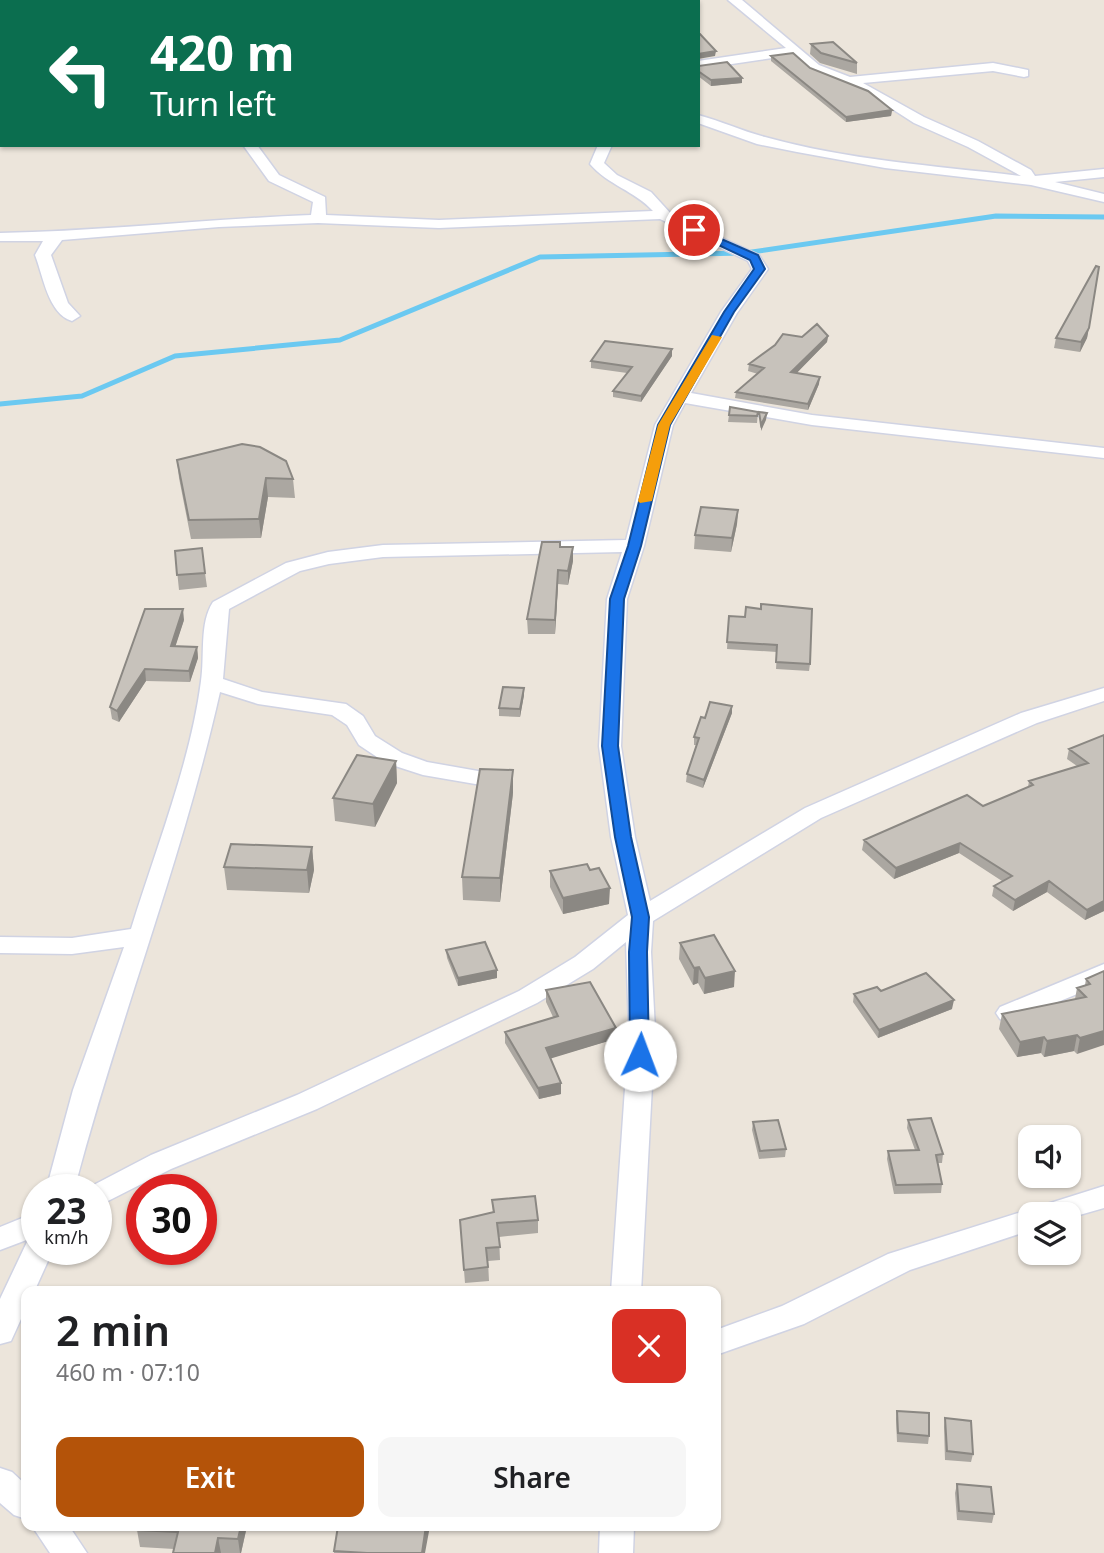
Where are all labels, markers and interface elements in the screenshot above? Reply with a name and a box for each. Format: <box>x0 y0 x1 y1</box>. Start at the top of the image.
text: 420 m <box>150 19 295 85</box>
icon: left <box>35 28 126 119</box>
text: Turn left <box>150 82 276 125</box>
pin <box>664 200 724 260</box>
icon: arrive <box>675 211 713 249</box>
position arrow <box>603 1018 677 1092</box>
map controls <box>1018 1125 1081 1265</box>
button: sound <box>1018 1125 1081 1188</box>
speed limit sign: 30 <box>126 1174 217 1265</box>
text: 23 <box>46 1187 87 1234</box>
button: layers <box>1018 1202 1081 1265</box>
text: km/h <box>44 1225 89 1249</box>
text: 2 min <box>56 1301 170 1358</box>
button: close <box>612 1309 686 1383</box>
text: 460 m · 07:10 <box>56 1356 200 1388</box>
button: Exit <box>56 1437 364 1517</box>
button: Share <box>378 1437 686 1517</box>

